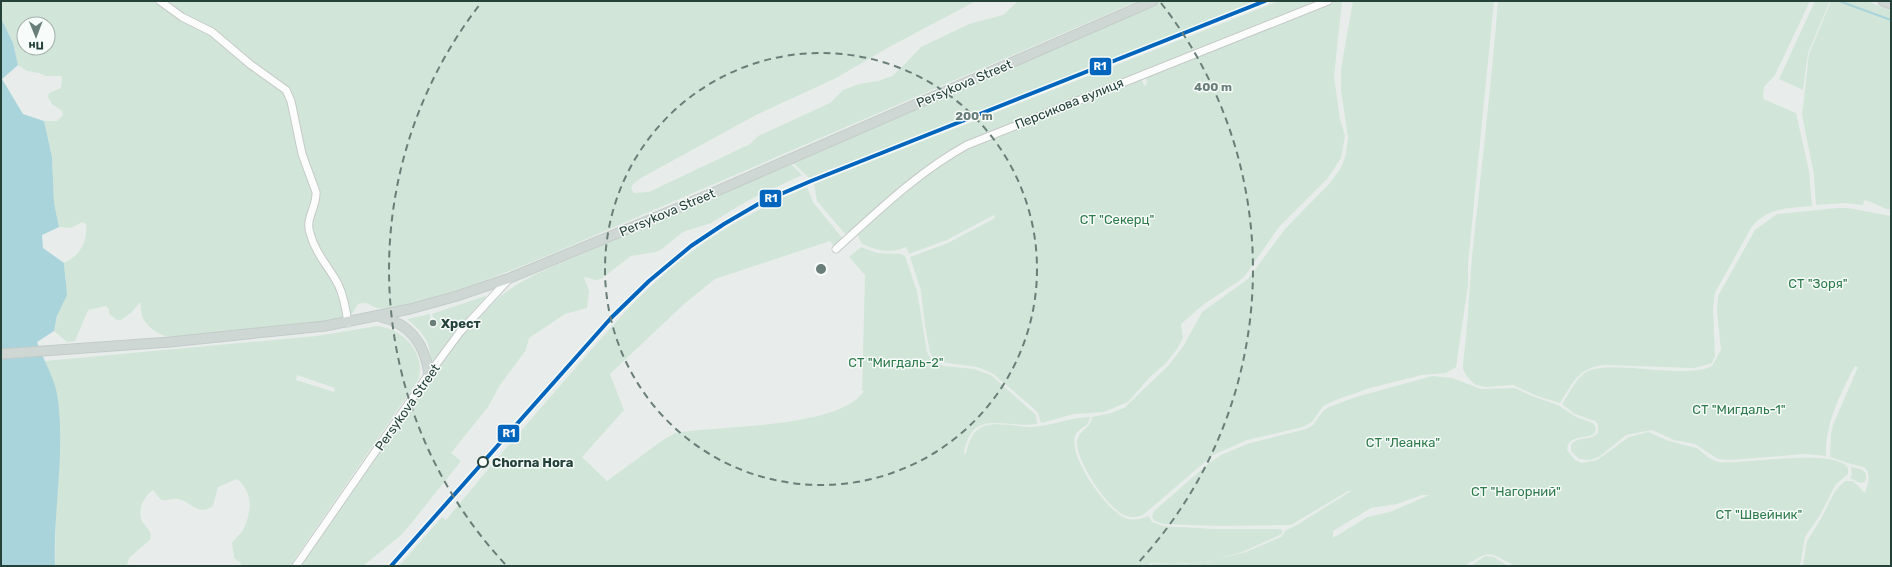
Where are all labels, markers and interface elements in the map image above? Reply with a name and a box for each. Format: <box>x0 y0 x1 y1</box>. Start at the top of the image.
north arrow <box>16 16 56 56</box>
text: Пн <box>28 39 44 52</box>
street label: Persykova Street <box>914 57 1014 110</box>
line badge: R1 <box>1089 57 1112 76</box>
text: R1 <box>1093 60 1107 73</box>
street label: Персикова вулиця <box>1013 75 1126 132</box>
text: 400 m <box>1194 80 1232 94</box>
text: 200 m <box>955 109 993 123</box>
street label: Persykova Street <box>617 186 717 239</box>
line badge: R1 <box>759 189 782 208</box>
text: R1 <box>764 192 778 205</box>
park label: СТ "Секерц" <box>1080 212 1154 227</box>
centre of rings <box>814 262 828 276</box>
park label: СТ "Зоря" <box>1788 276 1848 291</box>
place label: Хрест <box>441 316 481 331</box>
marker: Хрест <box>428 318 438 328</box>
park label: СТ "Мигдаль-2" <box>848 355 944 370</box>
street label: Persykova Street <box>372 361 443 454</box>
park label: СТ "Мигдаль-1" <box>1692 402 1786 417</box>
line badge: R1 <box>497 424 520 443</box>
text: R1 <box>502 427 516 440</box>
park label: СТ "Леанка" <box>1366 435 1440 450</box>
place label: Chorna Hora <box>492 455 573 470</box>
marker: Chorna Hora <box>477 456 489 468</box>
park label: СТ "Нагорний" <box>1471 484 1561 499</box>
park label: СТ "Швейник" <box>1716 507 1803 522</box>

